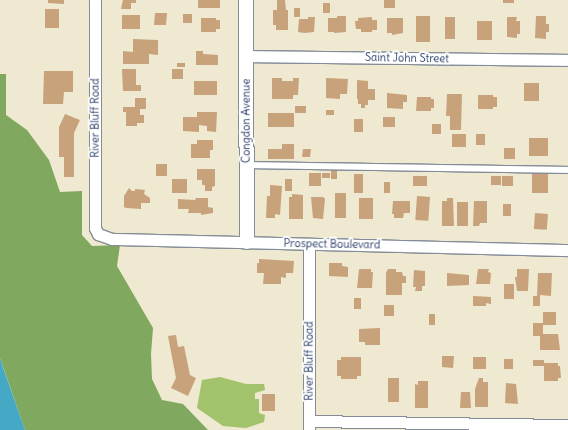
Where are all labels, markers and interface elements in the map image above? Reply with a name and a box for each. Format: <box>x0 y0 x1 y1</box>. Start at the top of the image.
street label: Saint John Street <box>365 51 449 65</box>
street label: River Bluff Road <box>88 78 102 158</box>
street label: Congdon Avenue <box>239 79 253 163</box>
street label: Prospect Boulevard <box>283 237 381 251</box>
street label: River Bluff Road <box>302 321 316 401</box>

